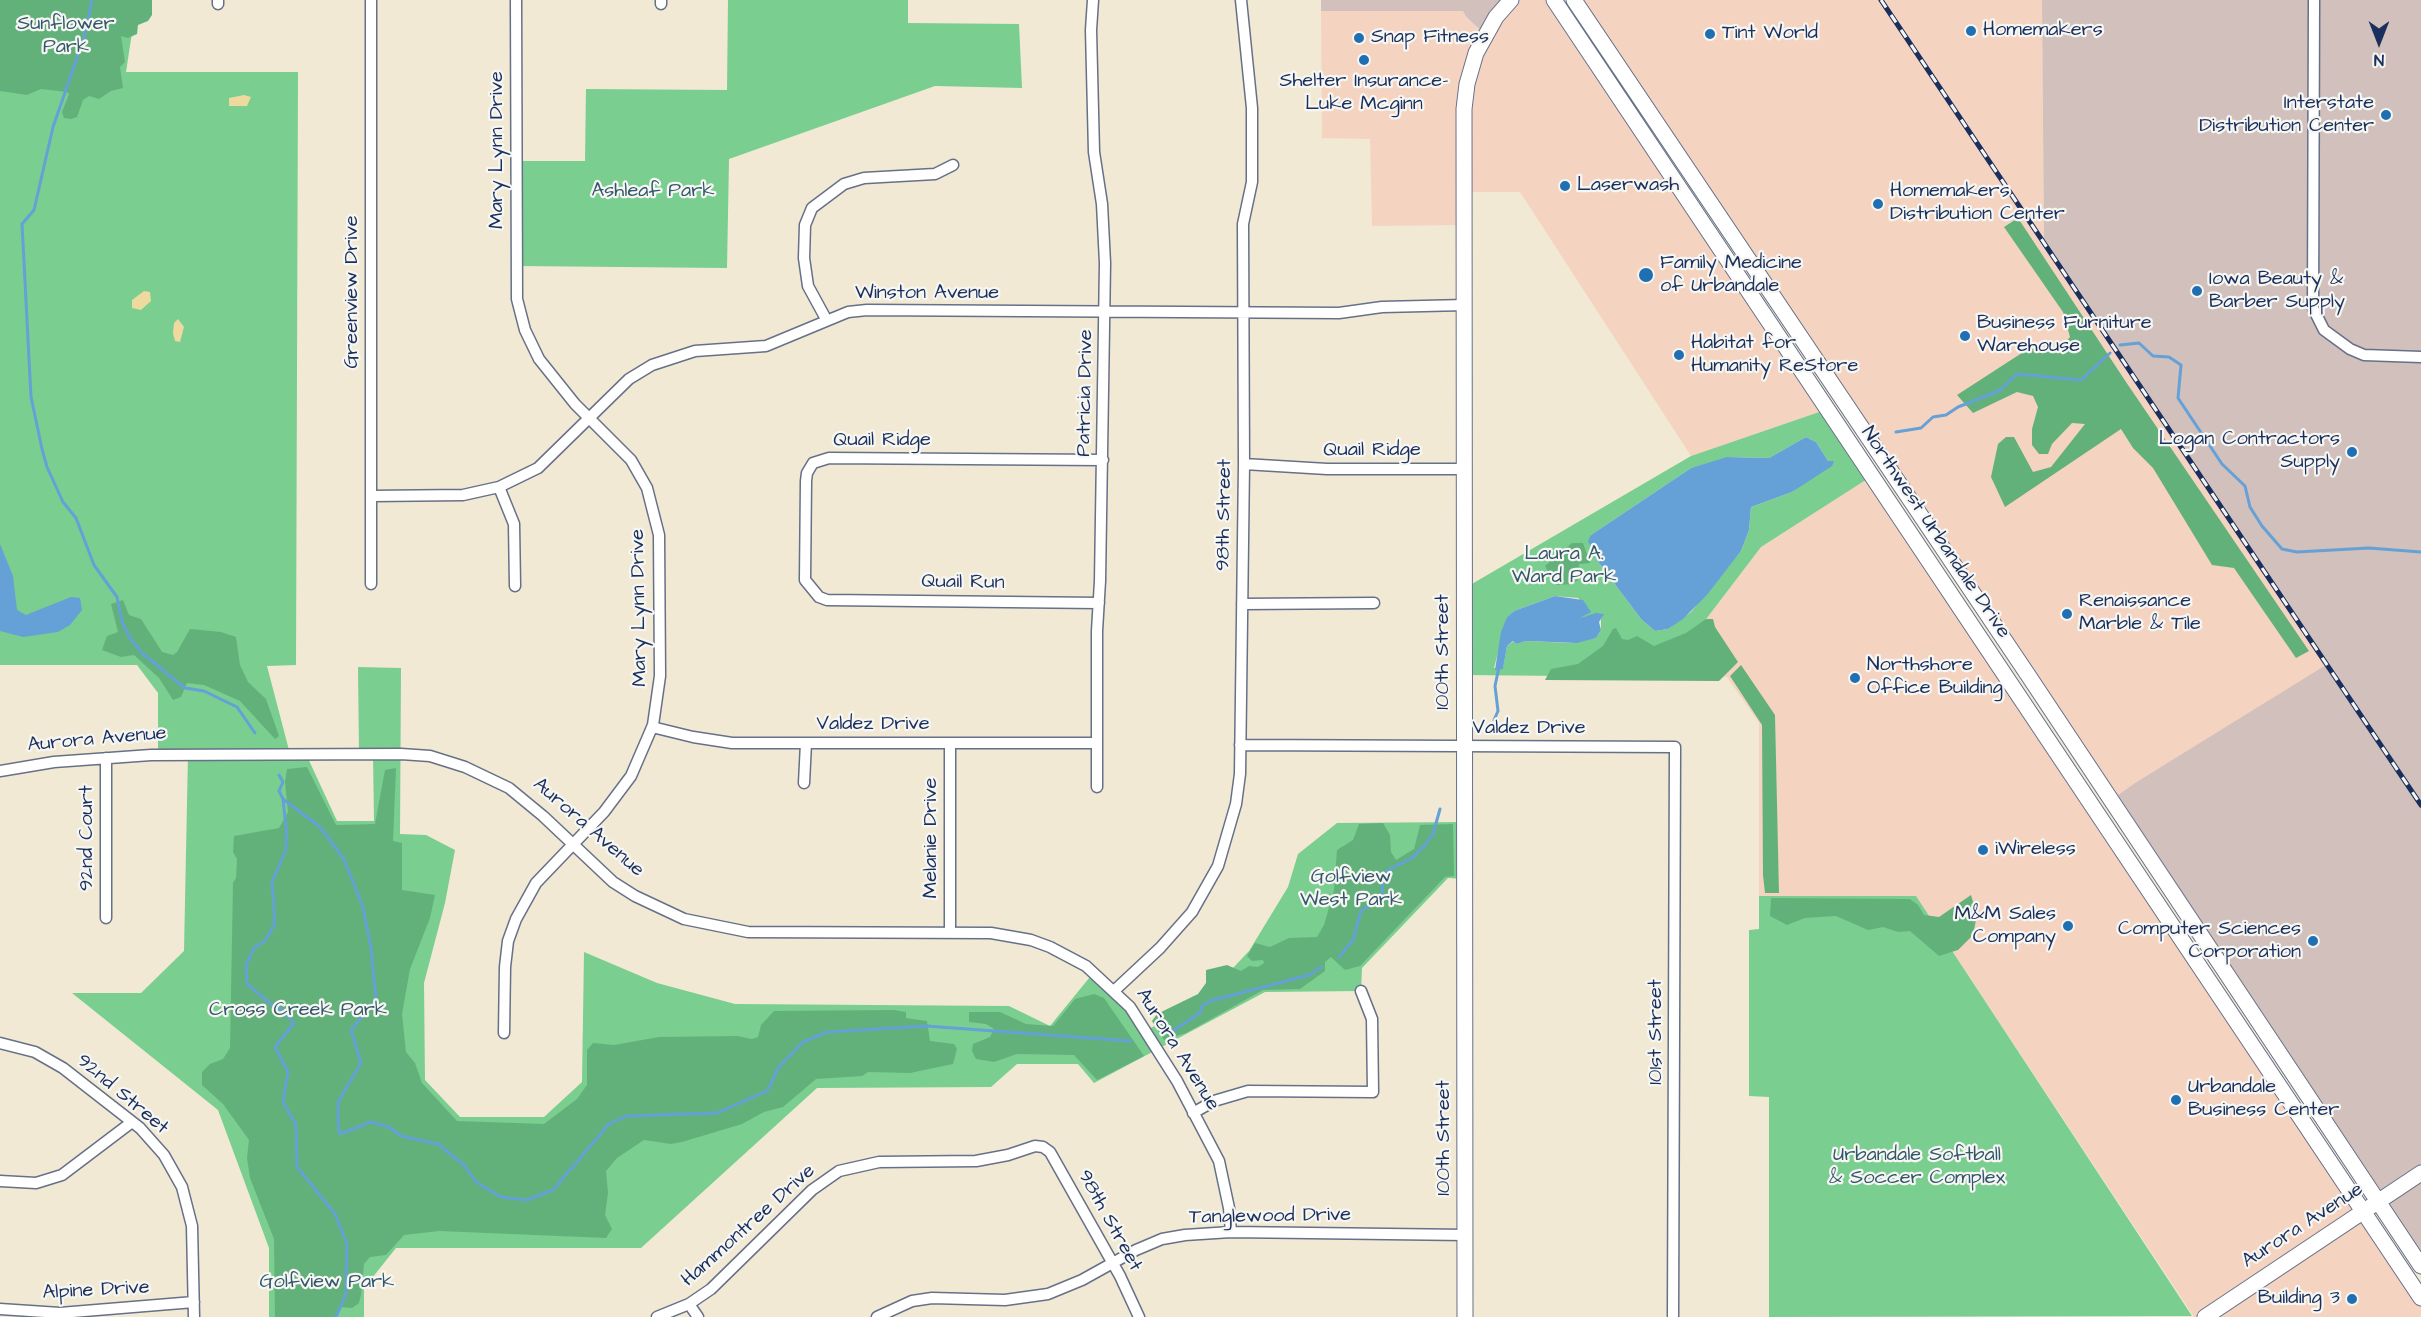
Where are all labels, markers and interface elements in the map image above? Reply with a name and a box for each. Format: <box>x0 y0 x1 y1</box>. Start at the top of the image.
north arrow <box>2349 12 2409 72</box>
park label: Sunflower Park <box>17 13 115 60</box>
place label: Homemakers <box>1983 19 2103 43</box>
place label: Tint World <box>1722 22 1818 46</box>
marker: Homemakers <box>1964 24 1978 38</box>
place label: Snap Fitness <box>1371 26 1489 50</box>
marker: Tint World <box>1703 27 1717 41</box>
marker: Snap Fitness <box>1352 31 1366 45</box>
text: N <box>2374 49 2384 71</box>
marker: Shelter Insurance- Luke Mcginn <box>1357 53 1371 67</box>
place label: Shelter Insurance- Luke Mcginn <box>1280 70 1448 117</box>
street label: Mary Lynn Drive <box>486 71 510 229</box>
place label: Interstate Distribution Center <box>2199 92 2374 139</box>
marker: Interstate Distribution Center <box>2379 108 2393 122</box>
place label: Laserwash <box>1577 174 1679 198</box>
marker: Laserwash <box>1558 179 1572 193</box>
park label: Ashleaf Park <box>591 180 715 204</box>
place label: Homemakers Distribution Center <box>1890 180 2065 227</box>
marker: Homemakers Distribution Center <box>1871 197 1885 211</box>
street label: Greenview Drive <box>341 215 365 369</box>
place label: Family Medicine of Urbandale <box>1660 252 1802 299</box>
marker: Family Medicine of Urbandale <box>1637 266 1655 284</box>
place label: Iowa Beauty & Barber Supply <box>2209 268 2345 315</box>
street label: Winston Avenue <box>855 282 999 306</box>
marker: Iowa Beauty & Barber Supply <box>2190 284 2204 298</box>
place label: Business Furniture Warehouse <box>1977 312 2152 359</box>
street label: Patricia Drive <box>1073 329 1099 457</box>
marker: Business Furniture Warehouse <box>1958 329 1972 343</box>
place label: Habitat for Humanity ReStore <box>1691 332 1858 379</box>
marker: Habitat for Humanity ReStore <box>1672 348 1686 362</box>
street label: Northwest Urbandale Drive <box>1855 423 2015 643</box>
place label: Logan Contractors Supply <box>2159 428 2340 475</box>
street label: Quail Ridge <box>833 429 931 453</box>
street label: Quail Ridge <box>1323 439 1421 463</box>
marker: Logan Contractors Supply <box>2345 445 2359 459</box>
street label: 98th Street <box>1212 459 1238 571</box>
street label: Mary Lynn Drive <box>627 529 653 687</box>
park label: Laura A. Ward Park <box>1512 543 1616 590</box>
street label: Quail Run <box>921 570 1005 596</box>
place label: Renaissance Marble & Tile <box>2079 590 2201 637</box>
street label: 100th Street <box>1432 594 1456 710</box>
marker: Renaissance Marble & Tile <box>2060 607 2074 621</box>
place label: Northshore Office Building <box>1867 654 2003 701</box>
marker: Northshore Office Building <box>1848 671 1862 685</box>
street label: Valdez Drive <box>816 713 930 737</box>
street label: Valdez Drive <box>1472 717 1586 741</box>
street label: Aurora Avenue <box>26 722 168 758</box>
street label: Aurora Avenue <box>528 773 648 883</box>
street label: Melanie Drive <box>920 778 944 898</box>
street label: 92nd Court <box>76 785 100 891</box>
place label: iWireless <box>1995 838 2076 862</box>
marker: iWireless <box>1976 843 1990 857</box>
park label: Golfview West Park <box>1300 866 1402 913</box>
place label: M&M Sales Company <box>1954 903 2056 950</box>
place label: Computer Sciences Corporation <box>2118 918 2301 965</box>
marker: M&M Sales Company <box>2061 919 2075 933</box>
marker: Computer Sciences Corporation <box>2306 934 2320 948</box>
street label: 101st Street <box>1645 979 1669 1085</box>
street label: Aurora Avenue <box>1130 985 1224 1115</box>
park label: Cross Creek Park <box>209 999 387 1023</box>
street label: 92nd Street <box>71 1050 173 1140</box>
place label: Urbandale Business Center <box>2188 1076 2339 1123</box>
street label: 100th Street <box>1433 1080 1457 1196</box>
marker: Urbandale Business Center <box>2169 1093 2183 1107</box>
park label: Urbandale Softball & Soccer Complex <box>1829 1144 2005 1191</box>
street label: Hammontree Drive <box>677 1160 821 1292</box>
street label: 98th Street <box>1071 1166 1147 1276</box>
street label: Aurora Avenue <box>2238 1178 2368 1274</box>
street label: Tanglewood Drive <box>1189 1204 1351 1230</box>
park label: Golfview Park <box>260 1271 394 1295</box>
street label: Alpine Drive <box>42 1276 150 1306</box>
place label: Building 3 <box>2258 1287 2340 1311</box>
marker: Building 3 <box>2345 1292 2359 1306</box>

